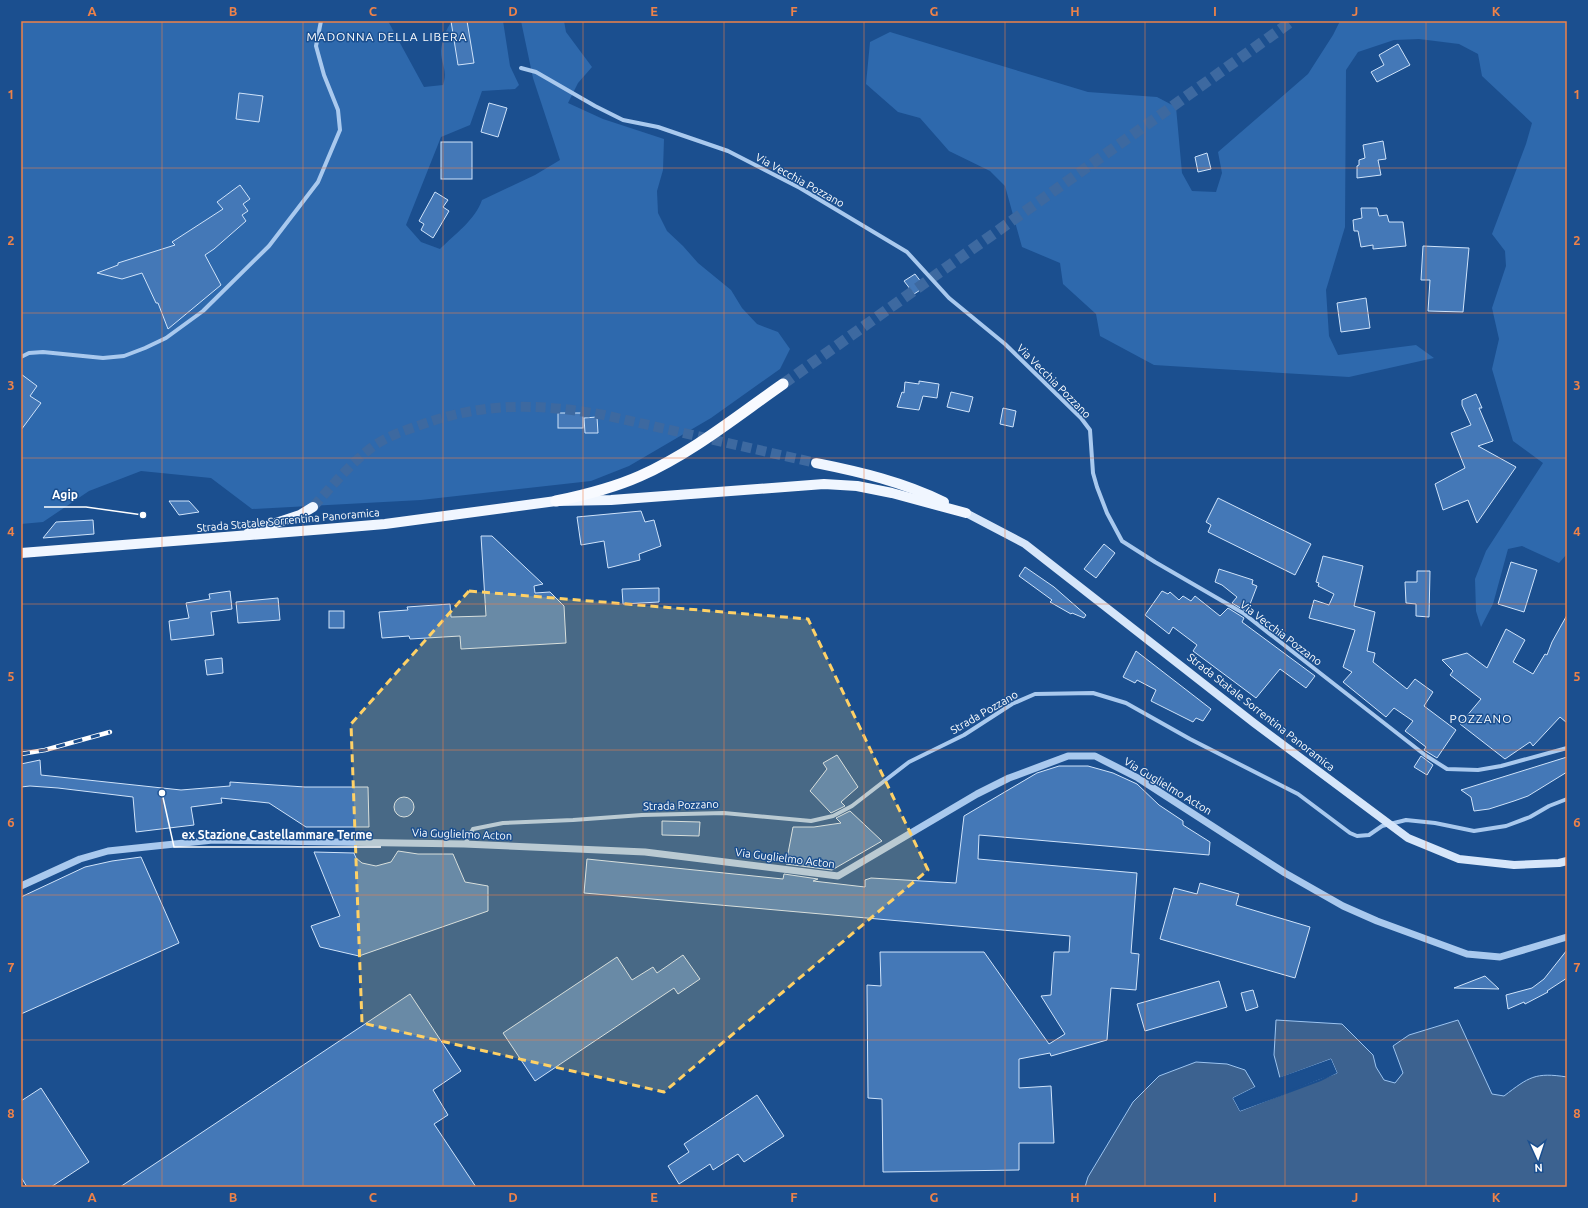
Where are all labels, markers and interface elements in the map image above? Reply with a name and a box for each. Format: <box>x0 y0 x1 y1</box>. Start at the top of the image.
text: A <box>87 4 97 18</box>
text: B <box>229 4 238 18</box>
text: C <box>369 4 378 18</box>
text: D <box>508 4 518 18</box>
text: E <box>650 4 658 18</box>
text: F <box>790 4 798 18</box>
text: G <box>930 4 939 18</box>
text: H <box>1070 4 1080 18</box>
text: I <box>1213 4 1217 18</box>
text: J <box>1352 4 1358 18</box>
text: K <box>1492 4 1501 18</box>
district label: MADONNA DELLA LIBERA <box>306 30 468 43</box>
text: 1 <box>7 87 15 101</box>
text: 1 <box>1573 87 1581 101</box>
street label: Via Vecchia Pozzano <box>754 151 846 209</box>
text: 2 <box>7 233 15 247</box>
text: 2 <box>1573 233 1581 247</box>
street label: Via Vecchia Pozzano <box>1015 342 1093 420</box>
text: 3 <box>7 378 15 392</box>
text: 3 <box>1573 378 1581 392</box>
callout: Agip <box>44 483 86 507</box>
text: Agip <box>52 488 78 501</box>
street label: Strada Statale Sorrentina Panoramica <box>196 506 380 534</box>
text: 4 <box>7 524 15 538</box>
text: 4 <box>1573 524 1581 538</box>
street label: Via Vecchia Pozzano <box>1238 598 1324 668</box>
street label: Strada Statale Sorrentina Panoramica <box>1185 651 1337 773</box>
text: 5 <box>7 669 15 683</box>
text: 5 <box>1573 669 1581 683</box>
street label: Strada Pozzano <box>948 688 1020 736</box>
district label: POZZANO <box>1450 712 1512 725</box>
street label: Via Guglielmo Acton <box>1122 755 1214 817</box>
street label: Strada Pozzano <box>643 798 719 812</box>
text: 6 <box>7 815 15 829</box>
text: 6 <box>1573 815 1581 829</box>
callout: ex Stazione Castellammare Terme <box>174 823 381 847</box>
street label: Via Guglielmo Acton <box>412 826 512 842</box>
text: ex Stazione Castellammare Terme <box>182 828 373 841</box>
street label: Via Guglielmo Acton <box>734 846 836 870</box>
text: 7 <box>7 960 15 974</box>
text: 7 <box>1573 960 1581 974</box>
text: 8 <box>7 1106 15 1120</box>
text: 8 <box>1573 1106 1581 1120</box>
north arrow <box>1518 1138 1558 1178</box>
text: N <box>1534 1162 1543 1174</box>
text: A <box>87 1190 97 1204</box>
text: B <box>229 1190 238 1204</box>
text: C <box>369 1190 378 1204</box>
text: D <box>508 1190 518 1204</box>
text: E <box>650 1190 658 1204</box>
text: F <box>790 1190 798 1204</box>
text: G <box>930 1190 939 1204</box>
text: H <box>1070 1190 1080 1204</box>
text: I <box>1213 1190 1217 1204</box>
text: J <box>1352 1190 1358 1204</box>
text: K <box>1492 1190 1501 1204</box>

